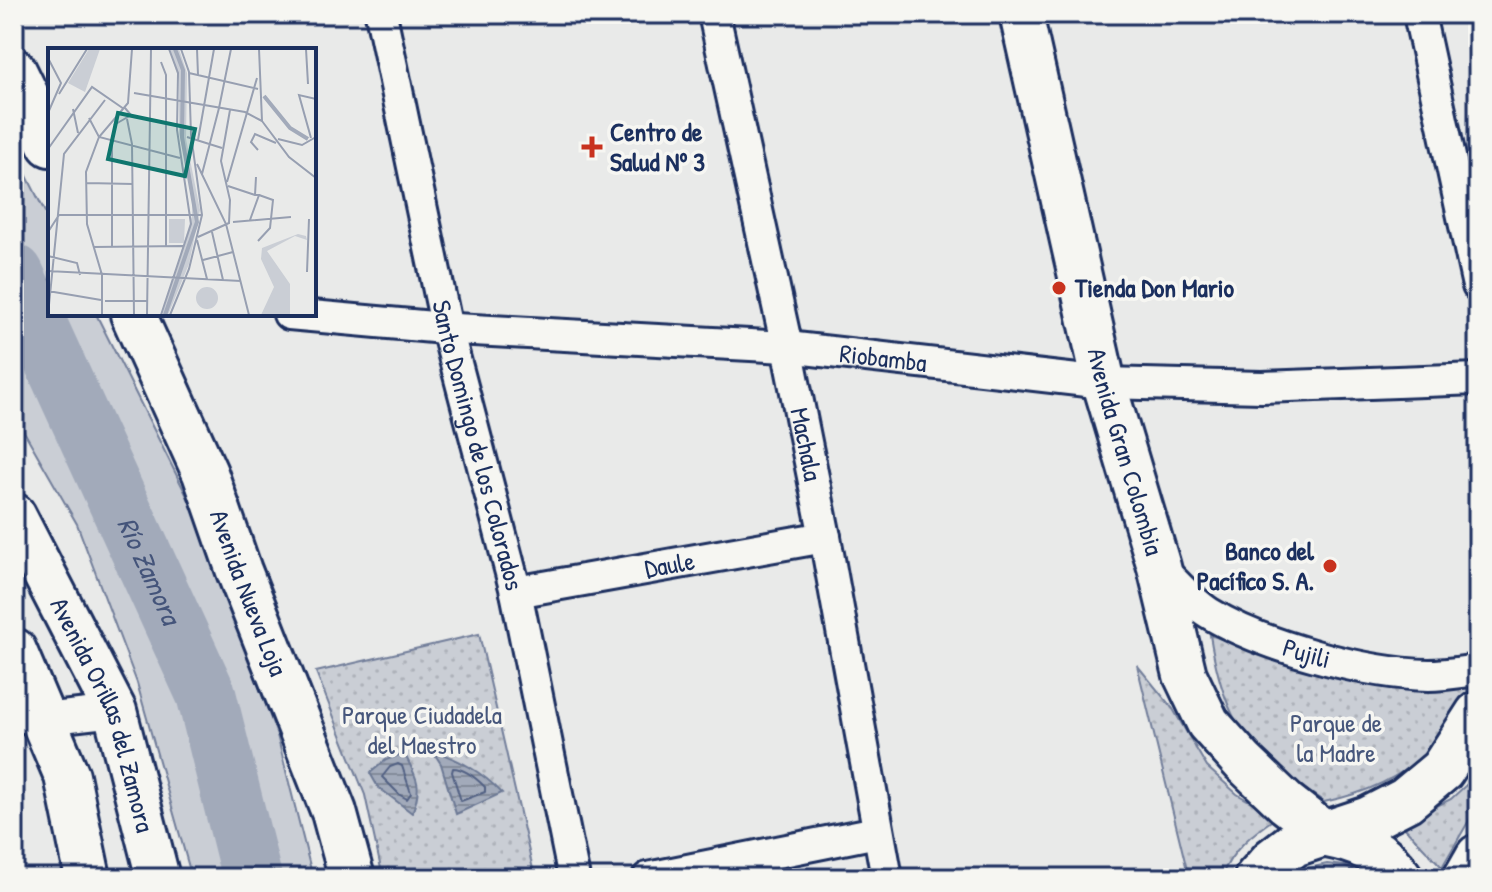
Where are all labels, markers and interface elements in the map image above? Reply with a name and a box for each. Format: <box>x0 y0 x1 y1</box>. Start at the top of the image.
inset map <box>48 48 316 316</box>
place label: Centro de Salud Nº 3 <box>610 114 705 179</box>
marker: Centro de Salud Nº 3 <box>581 136 603 158</box>
place label: Tienda Don Mario <box>1074 270 1234 305</box>
marker: Tienda Don Mario <box>1050 279 1068 297</box>
street label: Santo Domingo de los Colorados <box>424 297 533 594</box>
street label: Riobamba <box>838 335 929 380</box>
street label: Avenida Gran Colombia <box>1080 344 1173 559</box>
street label: Machala <box>783 404 831 484</box>
street label: Avenida Nueva Loja <box>202 505 297 681</box>
water label: Río Zamora <box>109 511 192 633</box>
place label: Banco del Pacífico S. A. <box>1197 533 1315 598</box>
street label: Daule <box>642 543 697 586</box>
marker: Banco del Pacífico S. A. <box>1321 557 1339 575</box>
street label: Avenida Orillas del Zamora <box>42 591 164 836</box>
street label: Pujili <box>1279 629 1334 676</box>
park label: Parque Ciudadela del Maestro <box>342 697 502 762</box>
park label: Parque de la Madre <box>1290 705 1382 770</box>

